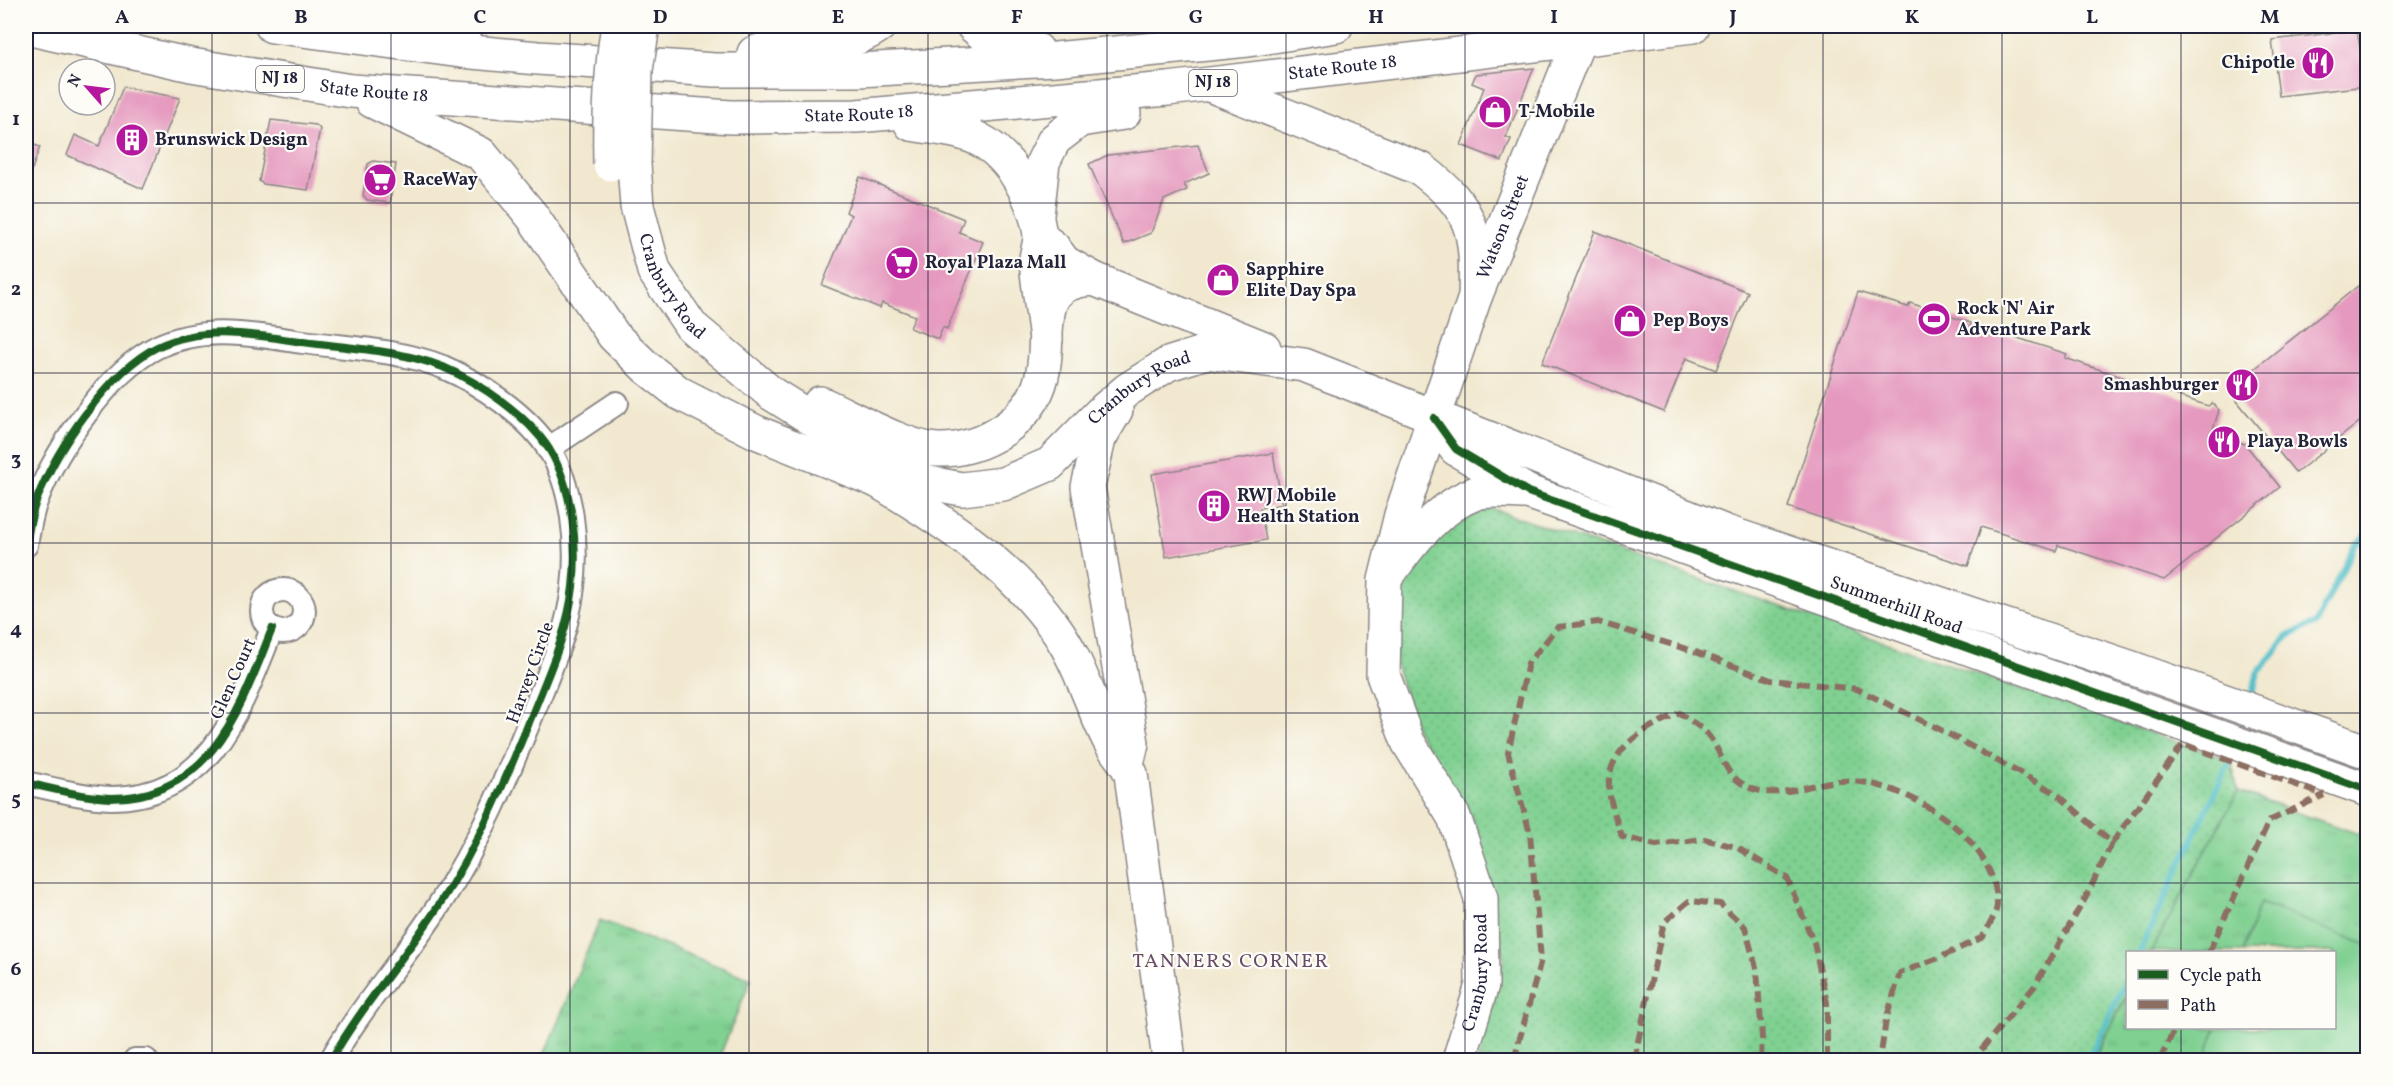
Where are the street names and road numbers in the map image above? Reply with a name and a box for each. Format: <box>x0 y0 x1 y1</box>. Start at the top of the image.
street label: State Route 18 <box>1287 49 1398 87</box>
road number: NJ 18 <box>256 66 304 92</box>
road number: NJ 18 <box>1189 70 1237 96</box>
street label: State Route 18 <box>318 74 429 109</box>
street label: State Route 18 <box>804 99 914 129</box>
street label: Watson Street <box>1471 171 1536 283</box>
street label: Cranbury Road <box>632 231 711 346</box>
street label: Cranbury Road <box>1082 345 1194 431</box>
street label: Summerhill Road <box>1826 570 1966 642</box>
street label: Harvey Circle <box>501 619 561 727</box>
street label: Glen Court <box>205 634 263 724</box>
street label: Cranbury Road <box>1456 913 1494 1035</box>

